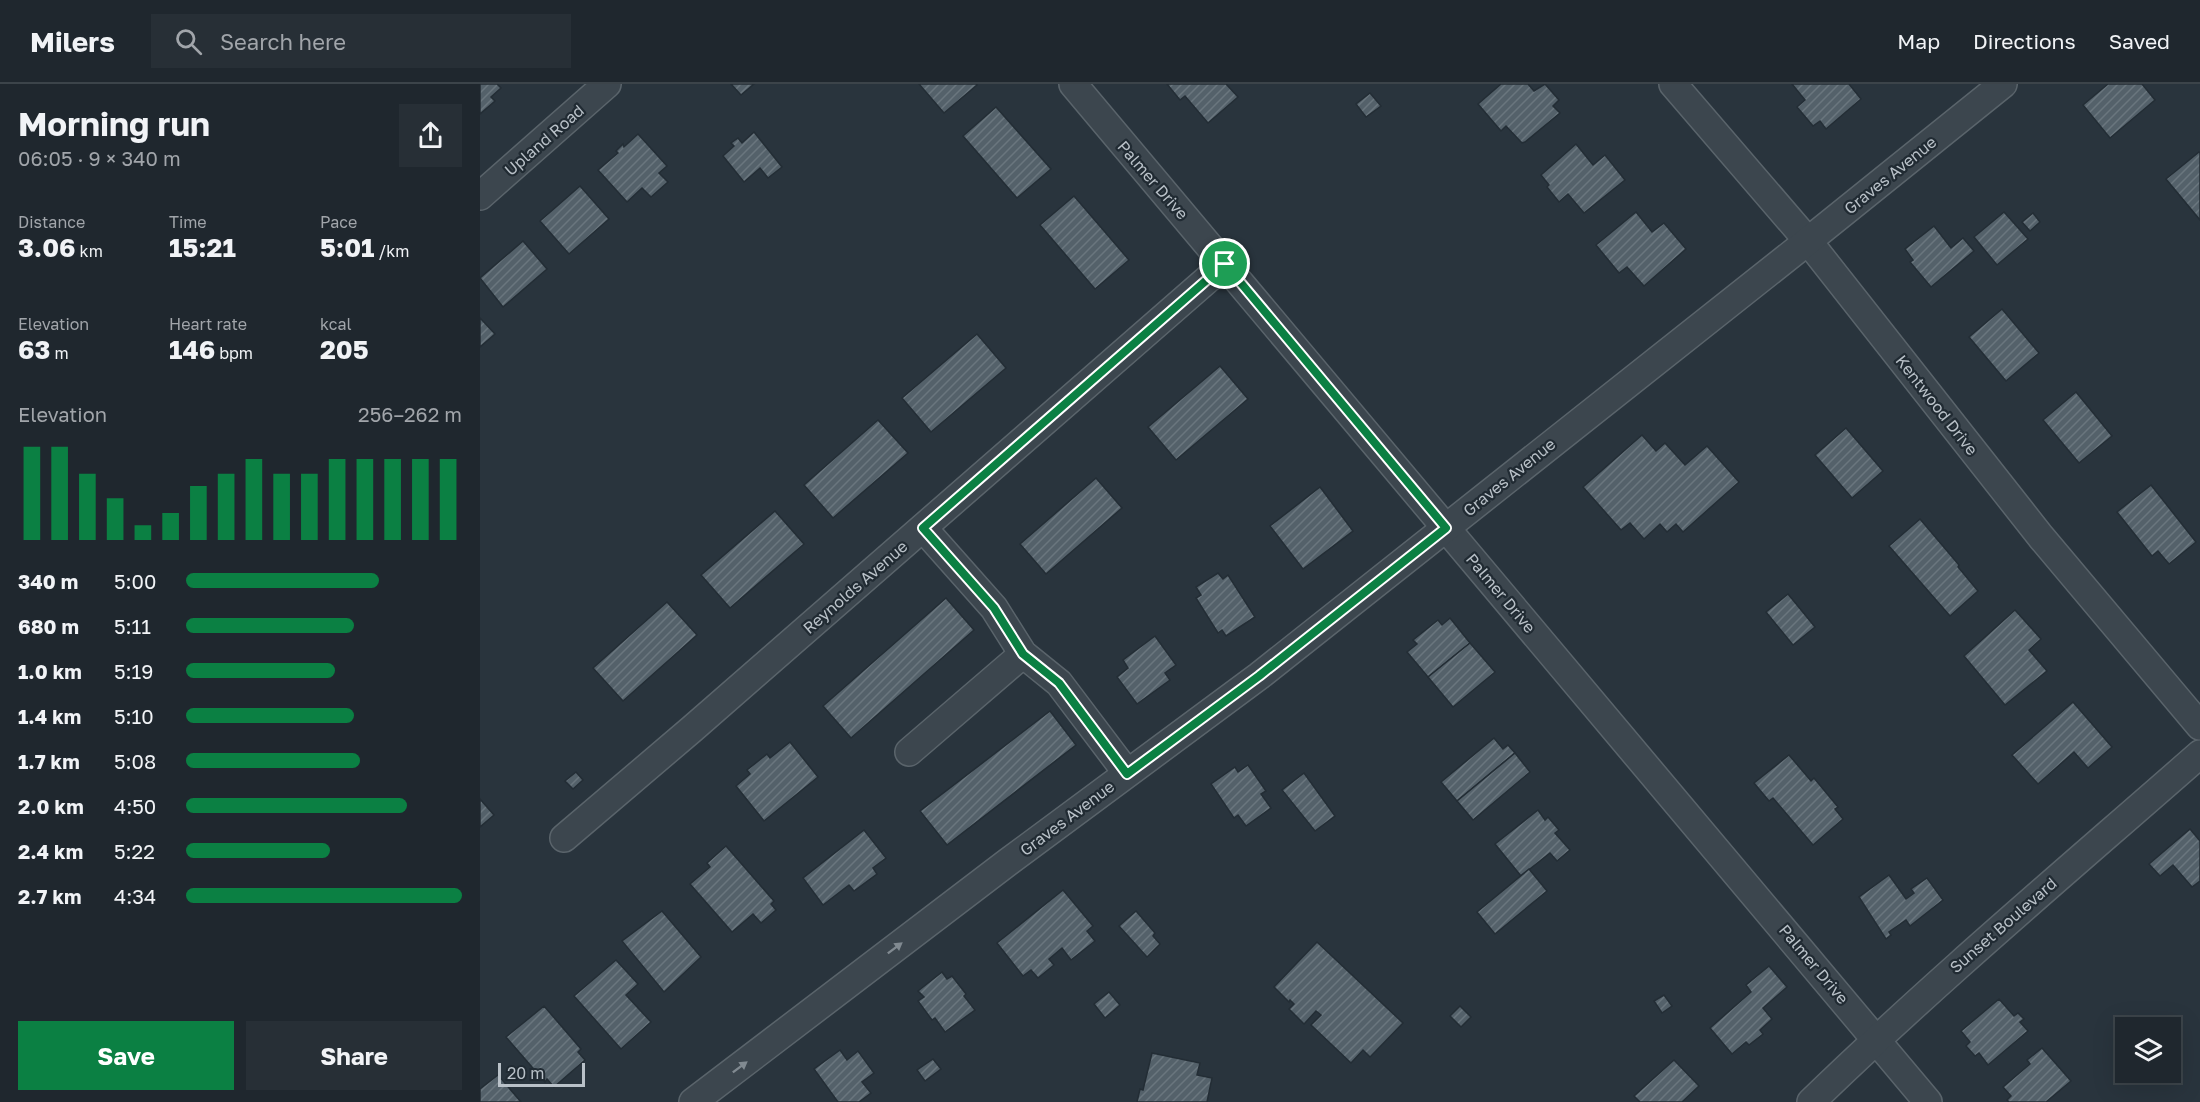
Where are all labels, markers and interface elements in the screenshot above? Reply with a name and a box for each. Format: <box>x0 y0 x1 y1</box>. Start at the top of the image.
search box <box>151 14 571 68</box>
text: Milers <box>30 25 115 58</box>
icon: search <box>172 25 205 58</box>
text: Search here <box>220 28 346 55</box>
text: Map <box>1897 28 1940 54</box>
text: Directions <box>1973 28 2076 54</box>
text: Saved <box>2109 28 2170 54</box>
street label: Upland Road <box>500 100 588 180</box>
text: Morning run <box>18 104 210 143</box>
button: share <box>399 104 462 167</box>
street label: Graves Avenue <box>1840 132 1940 218</box>
street label: Palmer Drive <box>1113 137 1193 223</box>
text: 06:05 · 9 × 340 m <box>18 146 181 170</box>
text: Distance <box>18 212 85 232</box>
text: Time <box>169 212 207 232</box>
text: Pace <box>320 212 357 232</box>
text: 3.06 <box>18 232 76 263</box>
text: 15:21 <box>169 232 236 263</box>
text: 5:01 <box>320 232 374 263</box>
pin <box>1199 238 1250 289</box>
text: km <box>76 241 103 261</box>
text: /km <box>374 241 409 261</box>
icon: arrive <box>1208 247 1241 280</box>
text: Elevation <box>18 314 89 334</box>
text: Heart rate <box>169 314 247 334</box>
text: kcal <box>320 314 352 334</box>
text: 63 <box>18 334 50 365</box>
text: 146 <box>169 334 215 365</box>
text: 205 <box>320 334 369 365</box>
text: m <box>50 343 69 363</box>
text: bpm <box>215 343 253 363</box>
street label: Kentwood Drive <box>1892 351 1982 459</box>
text: Elevation <box>18 402 107 426</box>
text: 256–262 m <box>358 402 462 426</box>
street label: Graves Avenue <box>1459 434 1559 520</box>
street label: Reynolds Avenue <box>799 536 911 638</box>
street label: Palmer Drive <box>1462 549 1540 637</box>
text: 340 m <box>18 569 78 593</box>
text: 5:00 <box>114 569 156 593</box>
text: 680 m <box>18 614 79 638</box>
text: 5:11 <box>114 614 151 638</box>
text: 1.0 km <box>18 659 82 683</box>
text: 5:19 <box>114 659 153 683</box>
text: 1.4 km <box>18 704 81 728</box>
text: 5:10 <box>114 704 154 728</box>
text: 1.7 km <box>18 749 80 773</box>
text: 5:08 <box>114 749 156 773</box>
street label: Graves Avenue <box>1016 776 1118 860</box>
text: 2.0 km <box>18 794 84 818</box>
text: 4:50 <box>114 794 156 818</box>
text: 2.4 km <box>18 839 83 863</box>
text: 5:22 <box>114 839 155 863</box>
street label: Sunset Boulevard <box>1945 873 2061 977</box>
text: 2.7 km <box>18 884 82 908</box>
text: 4:34 <box>114 884 156 908</box>
street label: Palmer Drive <box>1775 920 1853 1008</box>
one-way arrow <box>887 943 902 955</box>
map controls <box>2115 1017 2181 1083</box>
button: layers <box>2115 1017 2181 1083</box>
button: Save <box>18 1021 234 1090</box>
button: Share <box>246 1021 462 1090</box>
scale bar <box>498 1060 585 1088</box>
one-way arrow <box>732 1061 747 1073</box>
text: 20 m <box>507 1063 544 1083</box>

